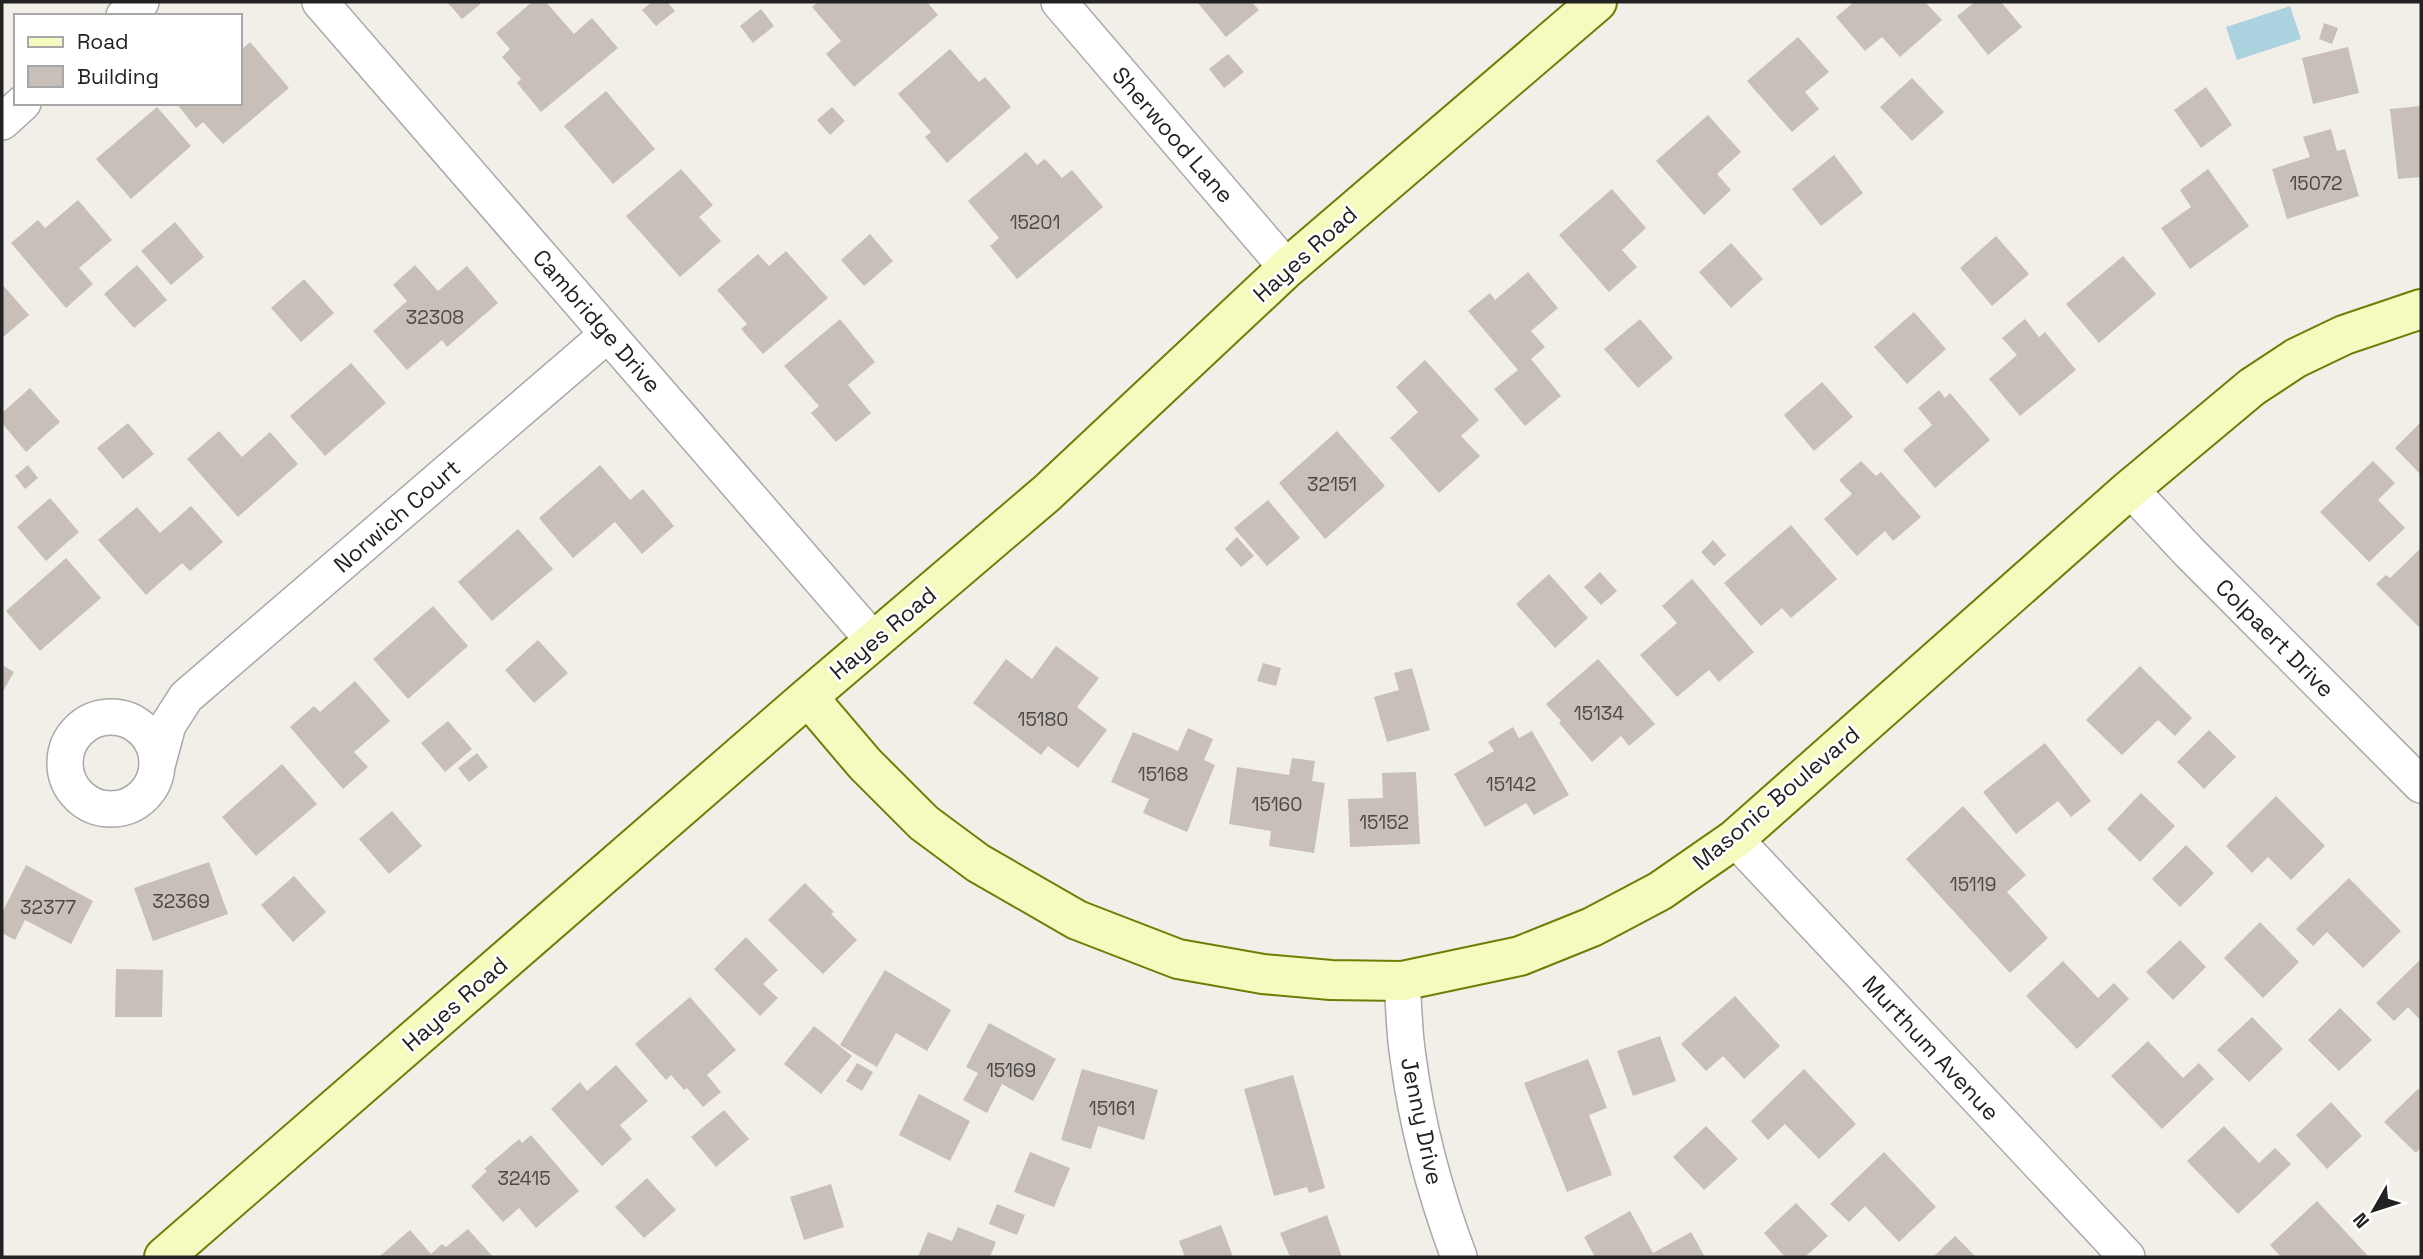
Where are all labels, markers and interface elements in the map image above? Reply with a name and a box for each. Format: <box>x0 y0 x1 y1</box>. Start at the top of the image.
legend <box>14 14 242 105</box>
text: Road <box>77 28 129 55</box>
street label: Sherwood Lane <box>1105 61 1241 209</box>
text: Building <box>77 63 159 90</box>
house number: 15072 <box>2289 171 2343 196</box>
street label: Hayes Road <box>1247 199 1363 309</box>
house number: 15201 <box>1010 210 1060 235</box>
street label: Cambridge Drive <box>526 243 668 399</box>
house number: 32308 <box>406 305 464 330</box>
street label: Norwich Court <box>327 453 467 579</box>
house number: 32151 <box>1307 472 1357 497</box>
street label: Colpaert Drive <box>2209 572 2341 704</box>
street label: Hayes Road <box>823 580 943 686</box>
house number: 15134 <box>1574 701 1624 726</box>
house number: 15180 <box>1017 707 1069 732</box>
street label: Masonic Boulevard <box>1686 719 1866 877</box>
house number: 15168 <box>1138 762 1188 787</box>
house number: 15142 <box>1486 772 1536 797</box>
house number: 15160 <box>1252 792 1302 817</box>
house number: 15152 <box>1359 810 1409 835</box>
house number: 15119 <box>1950 872 1996 897</box>
house number: 32369 <box>152 889 210 914</box>
house number: 32377 <box>20 895 76 920</box>
street label: Hayes Road <box>396 950 514 1058</box>
street label: Murthum Avenue <box>1856 969 2006 1127</box>
street label: Jenny Drive <box>1394 1054 1450 1188</box>
house number: 15169 <box>986 1058 1036 1083</box>
house number: 15161 <box>1089 1096 1135 1121</box>
house number: 32415 <box>497 1166 551 1191</box>
north arrow <box>2339 1175 2409 1245</box>
text: N <box>2347 1208 2375 1233</box>

